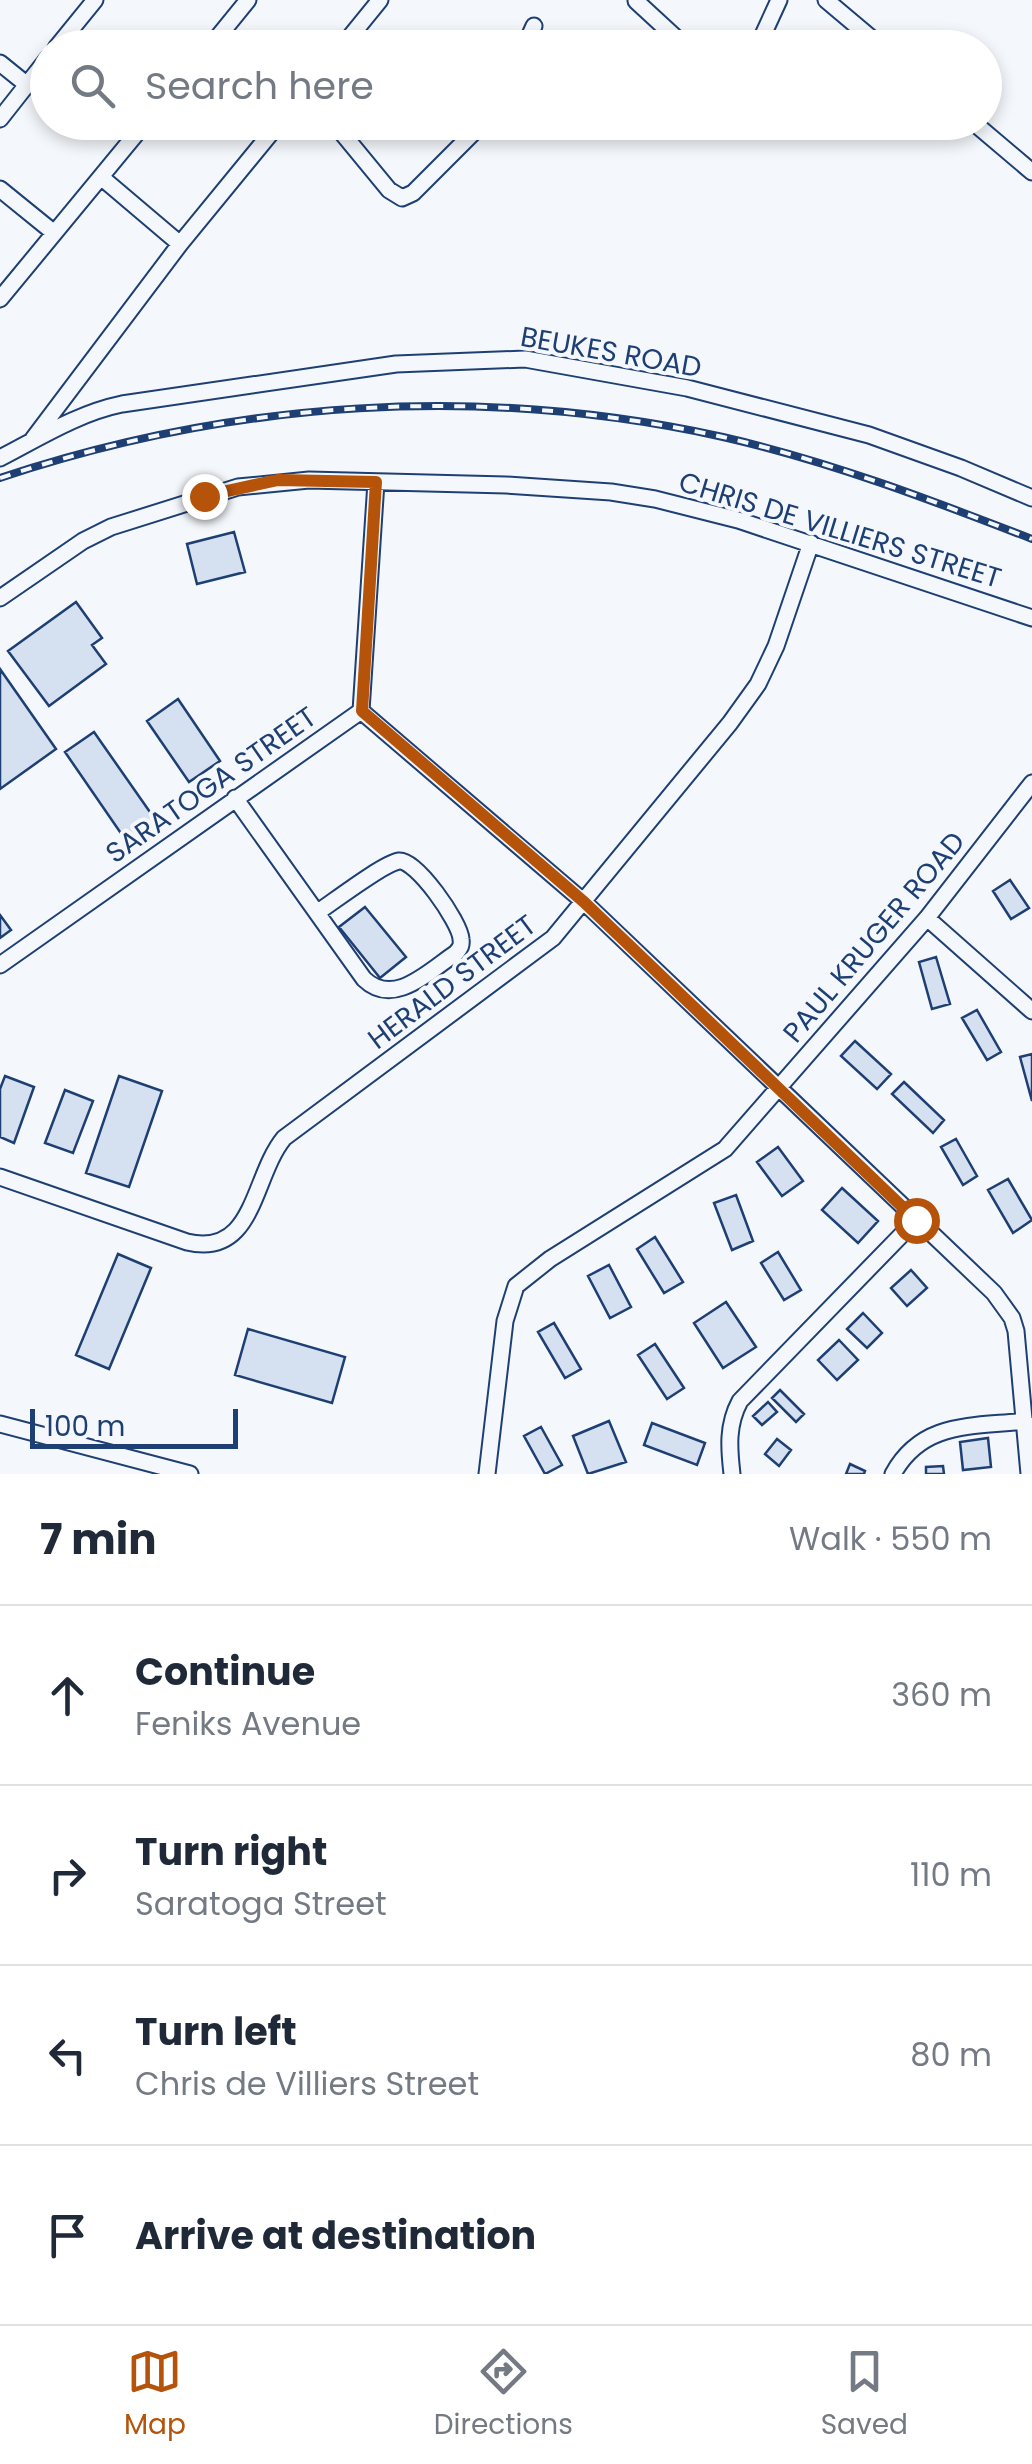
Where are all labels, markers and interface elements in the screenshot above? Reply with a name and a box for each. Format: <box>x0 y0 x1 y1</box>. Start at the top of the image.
search box <box>30 30 1002 140</box>
icon: search <box>65 58 120 113</box>
text: Search here <box>145 59 374 112</box>
street label: BEUKES ROAD <box>517 317 705 387</box>
street label: CHRIS DE VILLIERS STREET <box>674 462 1006 598</box>
route end <box>182 474 228 520</box>
street label: SARATOGA STREET <box>98 698 324 872</box>
street label: PAUL KRUGER ROAD <box>774 823 974 1051</box>
street label: HERALD STREET <box>360 906 544 1058</box>
route start <box>894 1198 940 1244</box>
scale bar <box>30 1404 238 1448</box>
text: 100 m <box>45 1407 125 1446</box>
text: 7 min <box>40 1510 157 1569</box>
text: Walk · 550 m <box>789 1516 992 1561</box>
text: Continue <box>135 1645 315 1698</box>
icon: ahead <box>40 1668 95 1723</box>
text: 360 m <box>891 1672 992 1717</box>
text: Feniks Avenue <box>135 1701 361 1746</box>
text: Turn right <box>135 1825 327 1878</box>
icon: right <box>40 1848 95 1903</box>
text: 110 m <box>910 1852 992 1897</box>
text: Saratoga Street <box>135 1881 387 1926</box>
text: Turn left <box>135 2005 297 2058</box>
icon: left <box>40 2028 95 2083</box>
text: 80 m <box>910 2032 992 2077</box>
text: Chris de Villiers Street <box>135 2061 479 2106</box>
icon: arrive <box>40 2208 95 2263</box>
text: Arrive at destination <box>135 2209 536 2262</box>
tab: Map <box>124 2344 186 2446</box>
tab: Directions <box>434 2344 573 2446</box>
tab: Saved <box>821 2344 908 2446</box>

